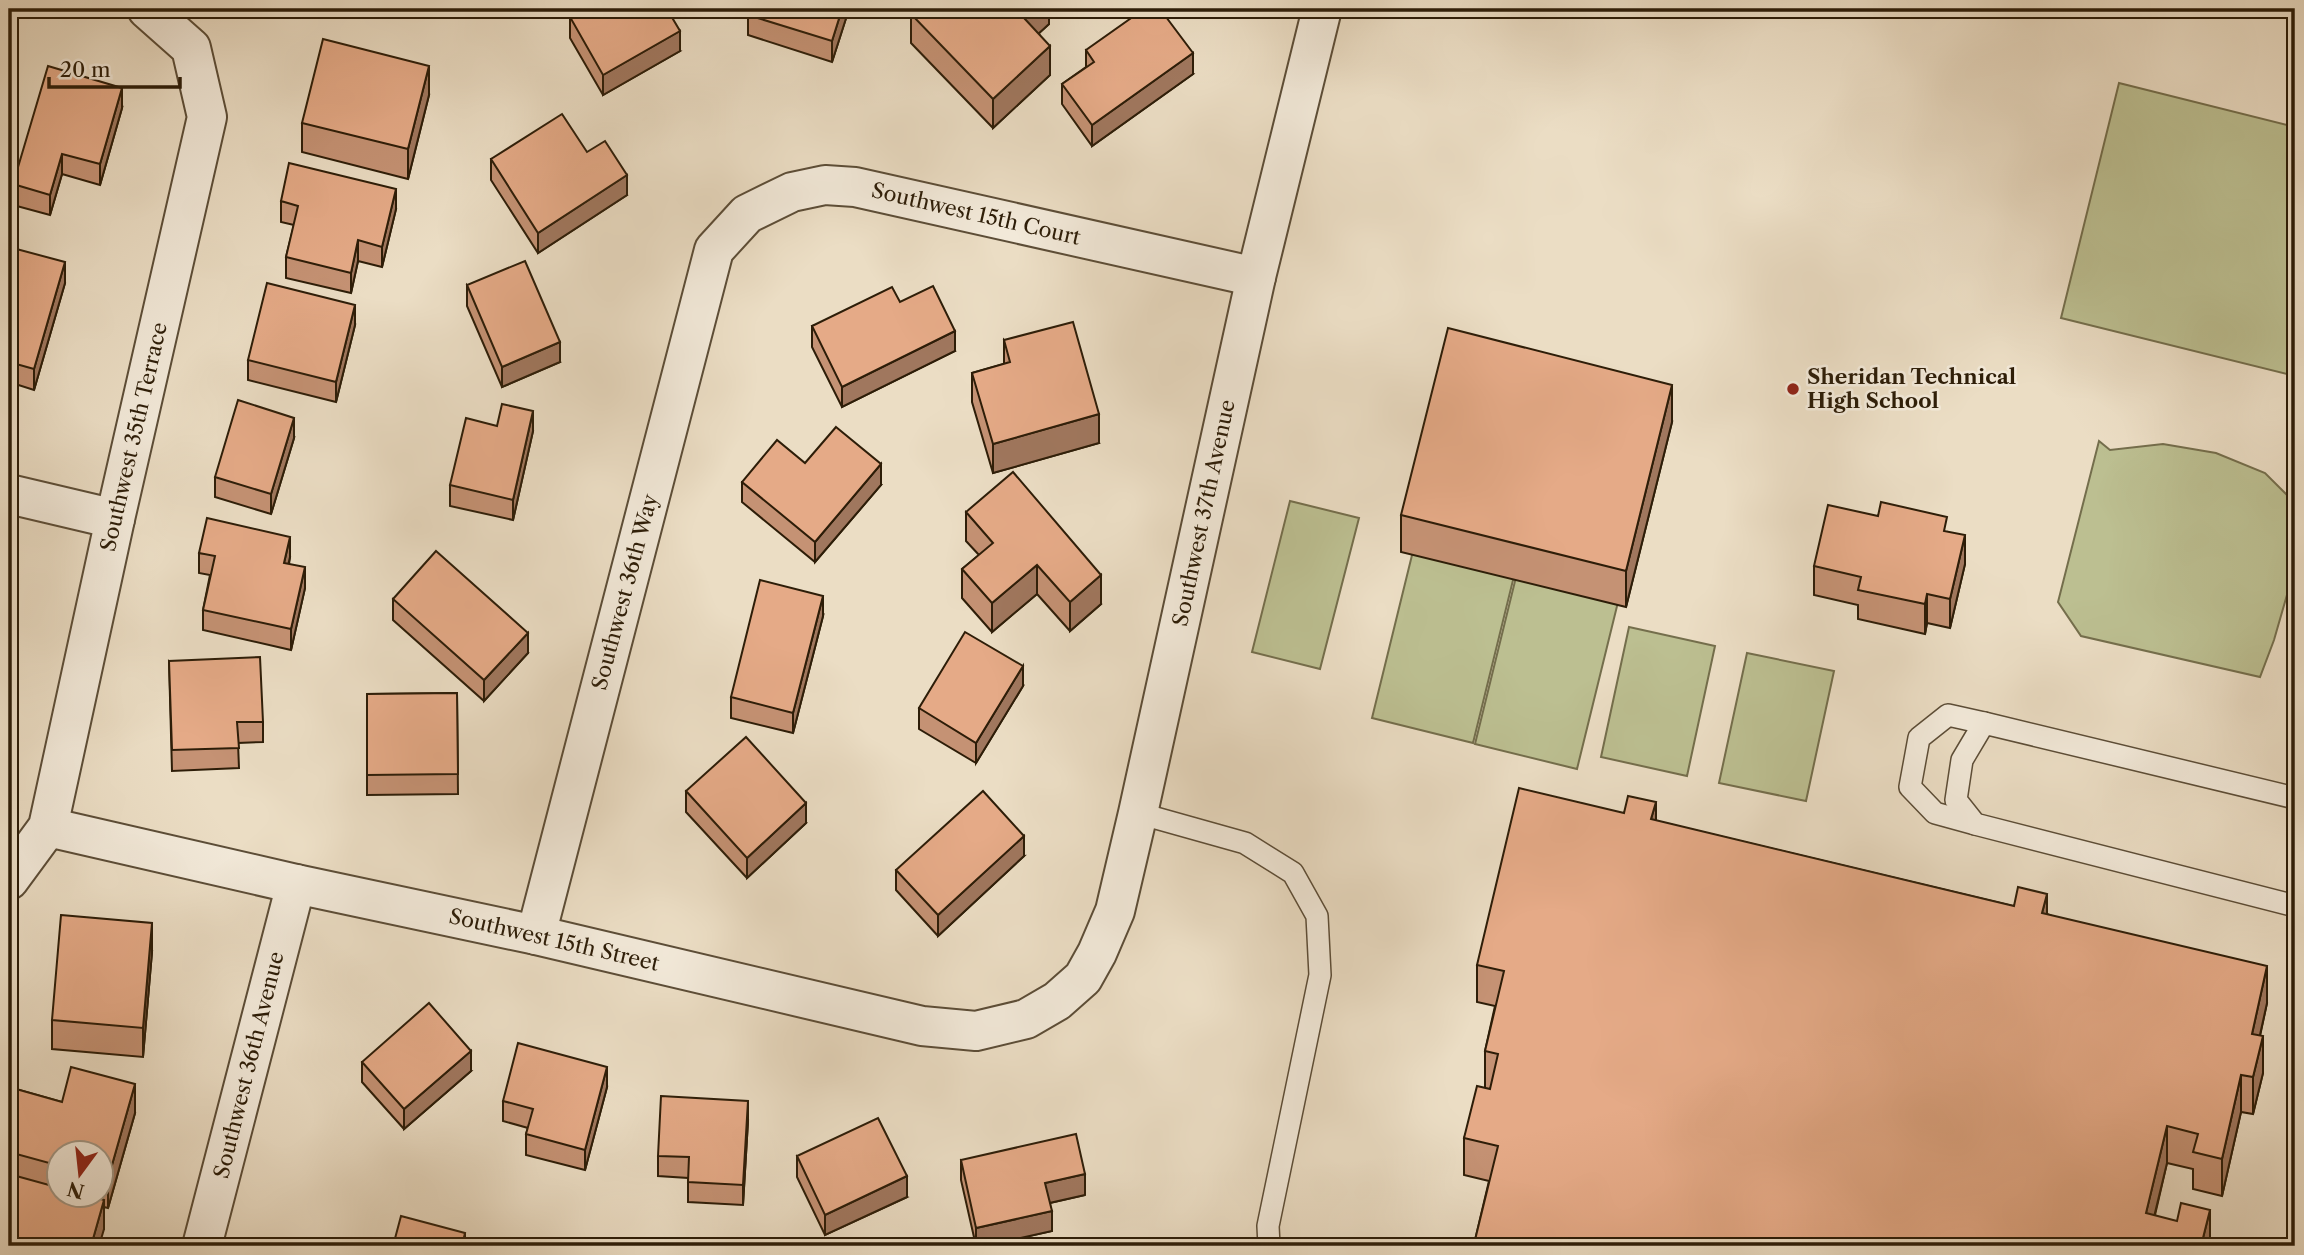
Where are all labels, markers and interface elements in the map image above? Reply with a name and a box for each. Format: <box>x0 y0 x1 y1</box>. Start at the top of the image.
scale bar <box>49 46 180 90</box>
text: 20 m <box>60 57 111 82</box>
street label: Southwest 15th Court <box>869 177 1084 250</box>
street label: Southwest 35th Terrace <box>95 320 172 554</box>
place label: Sheridan Technical High School <box>1807 364 2016 413</box>
marker: Sheridan Technical High School <box>1785 381 1801 397</box>
street label: Southwest 37th Avenue <box>1167 397 1240 628</box>
street label: Southwest 36th Way <box>586 491 663 692</box>
street label: Southwest 15th Street <box>447 903 662 976</box>
street label: Southwest 36th Avenue <box>208 949 289 1181</box>
north arrow <box>46 1140 116 1210</box>
text: N <box>65 1177 87 1203</box>

